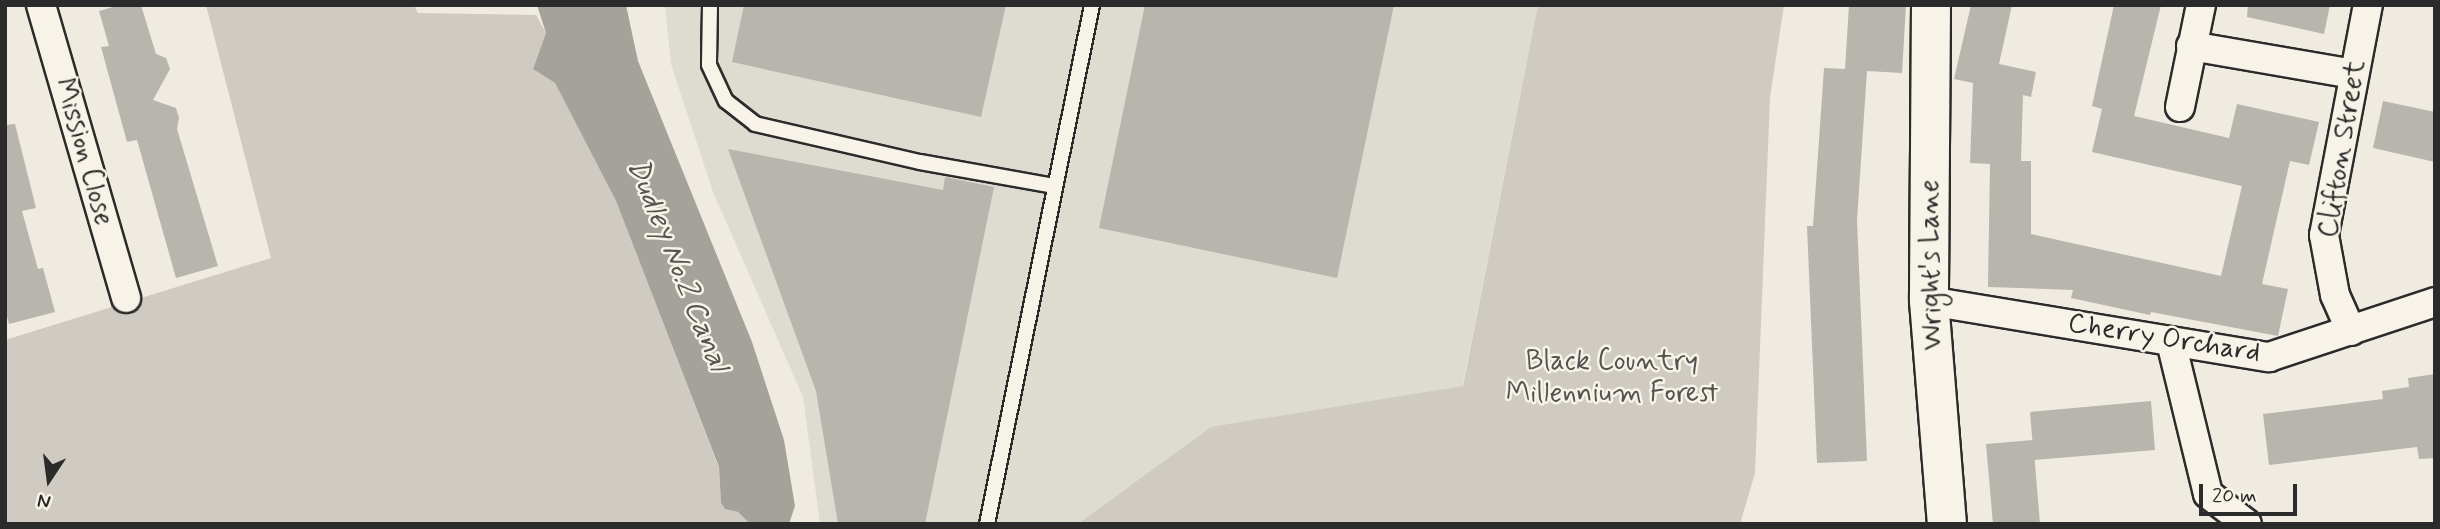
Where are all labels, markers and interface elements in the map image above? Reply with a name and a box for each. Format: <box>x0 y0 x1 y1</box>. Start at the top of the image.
street label: Clifton Street <box>2312 58 2374 240</box>
street label: Mission Close <box>45 72 121 232</box>
water label: Dudley No.2 Canal <box>618 153 736 377</box>
street label: Wright's Lane <box>1914 181 1950 349</box>
street label: Cherry Orchard <box>2066 307 2262 371</box>
park label: Black Country Millennium Forest <box>1505 345 1719 411</box>
north arrow <box>14 445 84 515</box>
scale bar <box>2202 470 2300 514</box>
text: 20 m <box>2212 482 2257 510</box>
text: N <box>35 487 53 515</box>

